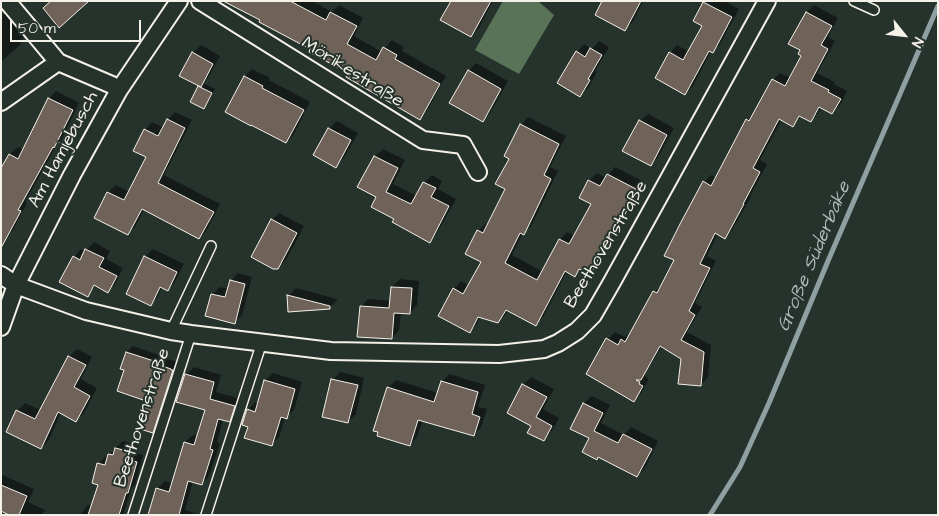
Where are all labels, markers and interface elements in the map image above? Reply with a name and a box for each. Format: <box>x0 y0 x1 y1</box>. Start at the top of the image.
scale bar <box>12 10 144 42</box>
north arrow <box>879 10 929 60</box>
text: 50 m <box>18 18 56 39</box>
street label: Mörikestraße <box>297 33 407 113</box>
text: N <box>906 34 928 51</box>
street label: Am Hamjebusch <box>24 88 104 212</box>
street label: Beethovenstraße <box>561 177 653 313</box>
water label: Große Süderbäke <box>773 179 857 335</box>
street label: Beethovenstraße <box>110 346 176 490</box>

